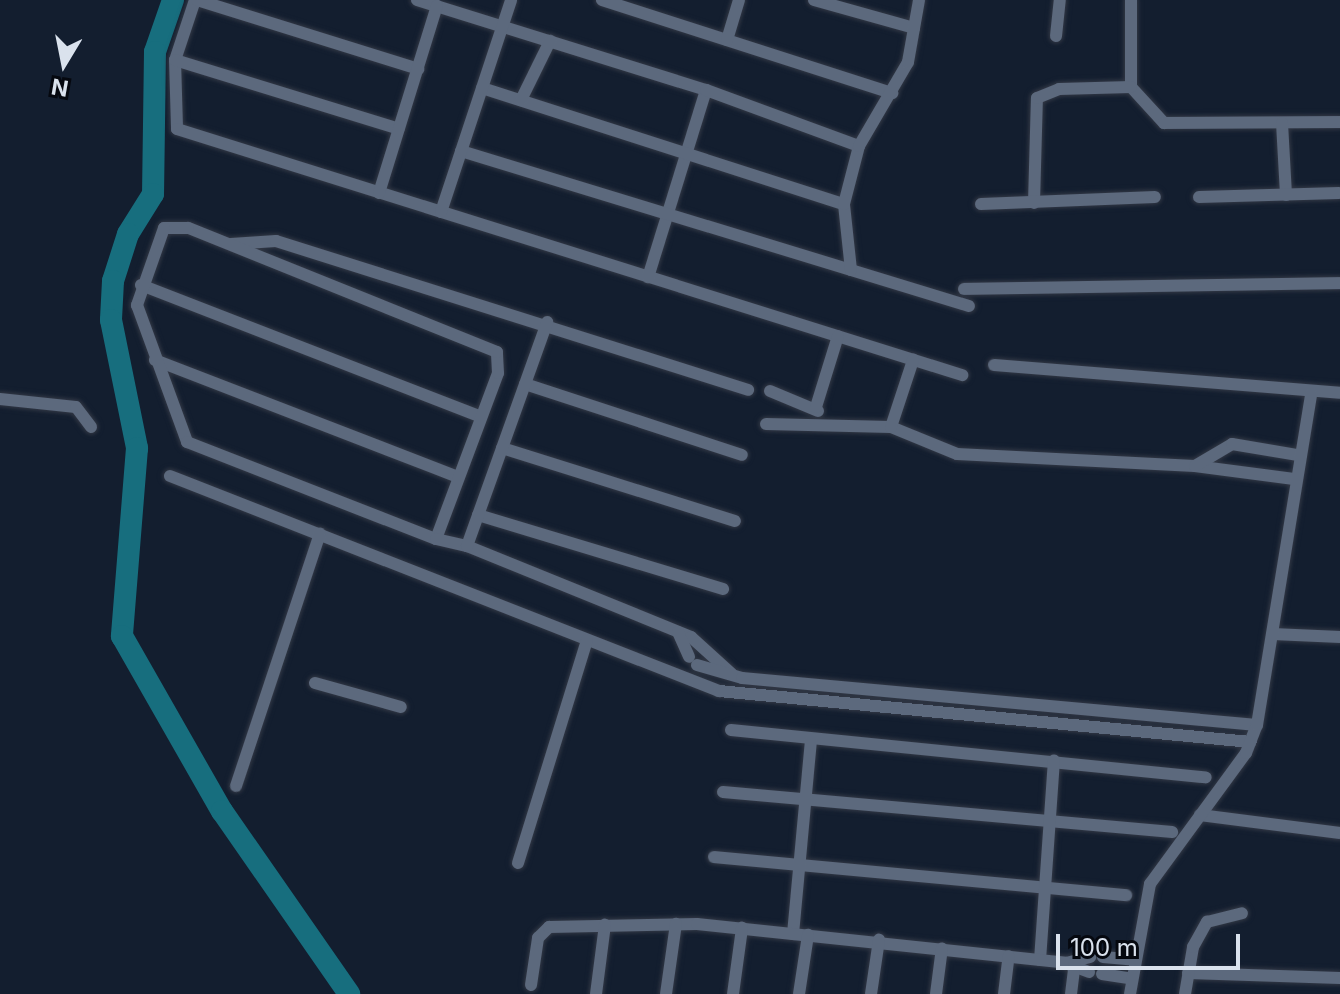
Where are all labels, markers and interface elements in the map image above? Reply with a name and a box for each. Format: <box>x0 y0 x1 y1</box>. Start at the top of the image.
north arrow <box>24 24 104 104</box>
text: N <box>49 73 70 102</box>
scale bar <box>1060 918 1244 968</box>
text: 100 m <box>1070 933 1138 962</box>

